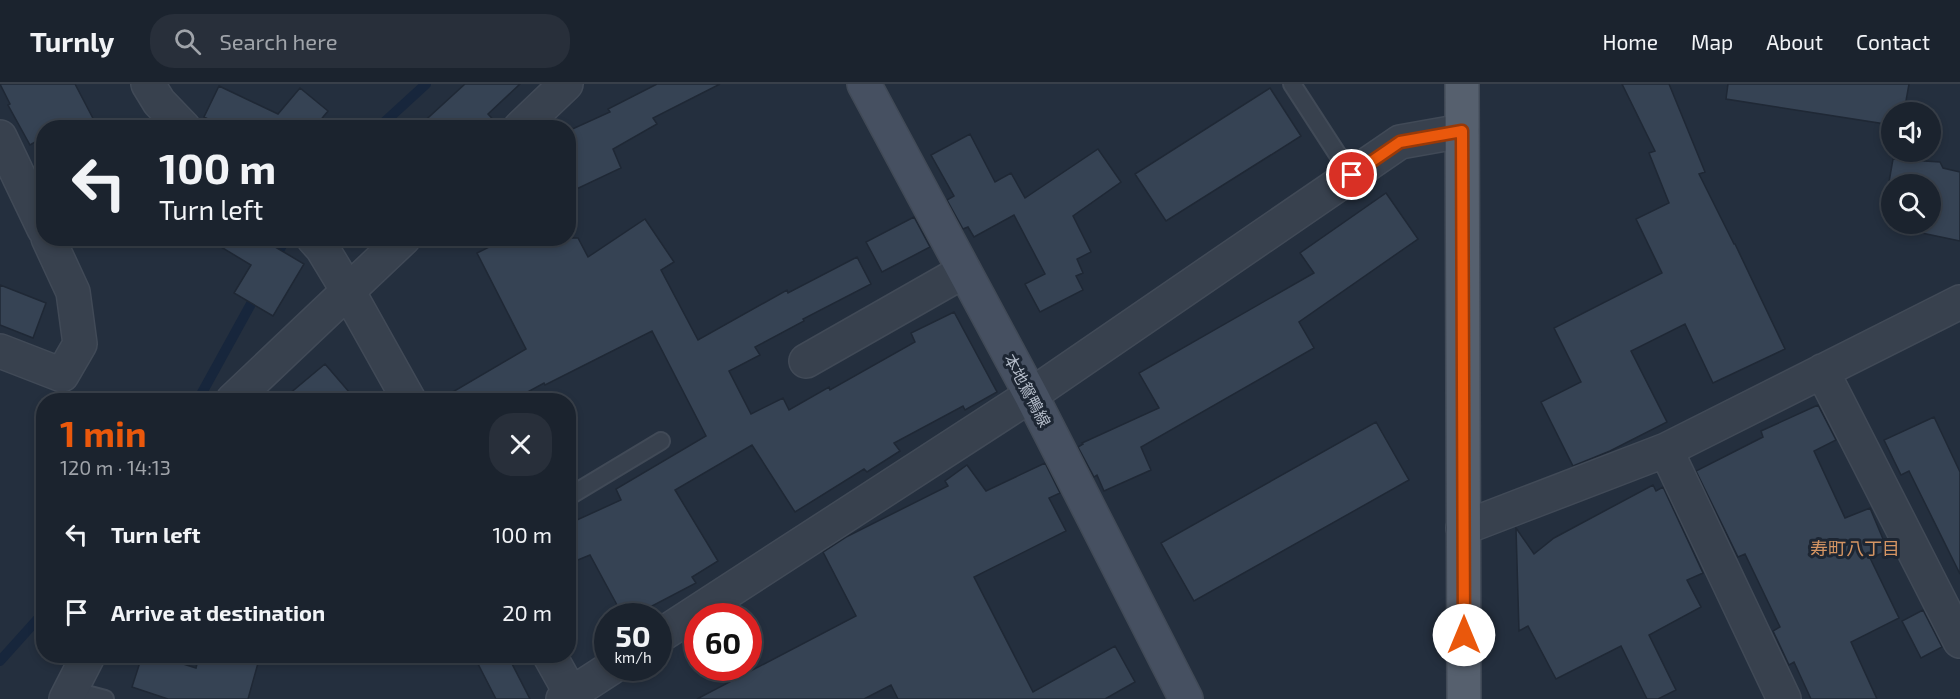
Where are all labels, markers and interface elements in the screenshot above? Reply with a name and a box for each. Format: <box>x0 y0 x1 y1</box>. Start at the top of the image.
search box <box>150 14 570 68</box>
text: Turnly <box>30 24 114 58</box>
icon: search <box>171 25 204 58</box>
text: Search here <box>219 28 338 54</box>
text: Home <box>1602 29 1658 54</box>
text: Map <box>1691 29 1733 54</box>
text: About <box>1766 29 1823 54</box>
text: Contact <box>1856 29 1930 54</box>
map controls <box>1881 102 1941 234</box>
button: sound <box>1881 102 1941 162</box>
text: 100 m <box>159 142 276 192</box>
icon: left <box>60 144 138 222</box>
pin <box>1326 149 1377 200</box>
icon: arrive <box>1335 158 1368 191</box>
button: search <box>1881 174 1941 234</box>
text: Turn left <box>159 193 263 225</box>
street label: 本地鴛鴨線 <box>1001 350 1055 430</box>
text: 1 min <box>60 411 147 454</box>
button: close <box>489 413 552 476</box>
text: 120 m · 14:13 <box>60 455 171 479</box>
icon: left <box>60 518 93 551</box>
text: Turn left <box>111 521 200 547</box>
text: 100 m <box>493 521 552 547</box>
district label: 寿町八丁目 <box>1810 537 1900 559</box>
icon: arrive <box>60 596 93 629</box>
text: Arrive at destination <box>111 599 325 625</box>
text: 20 m <box>502 599 552 625</box>
speed limit sign: 60 <box>684 603 762 681</box>
position arrow <box>1432 603 1496 667</box>
text: 50 <box>615 617 651 653</box>
text: km/h <box>614 648 652 666</box>

